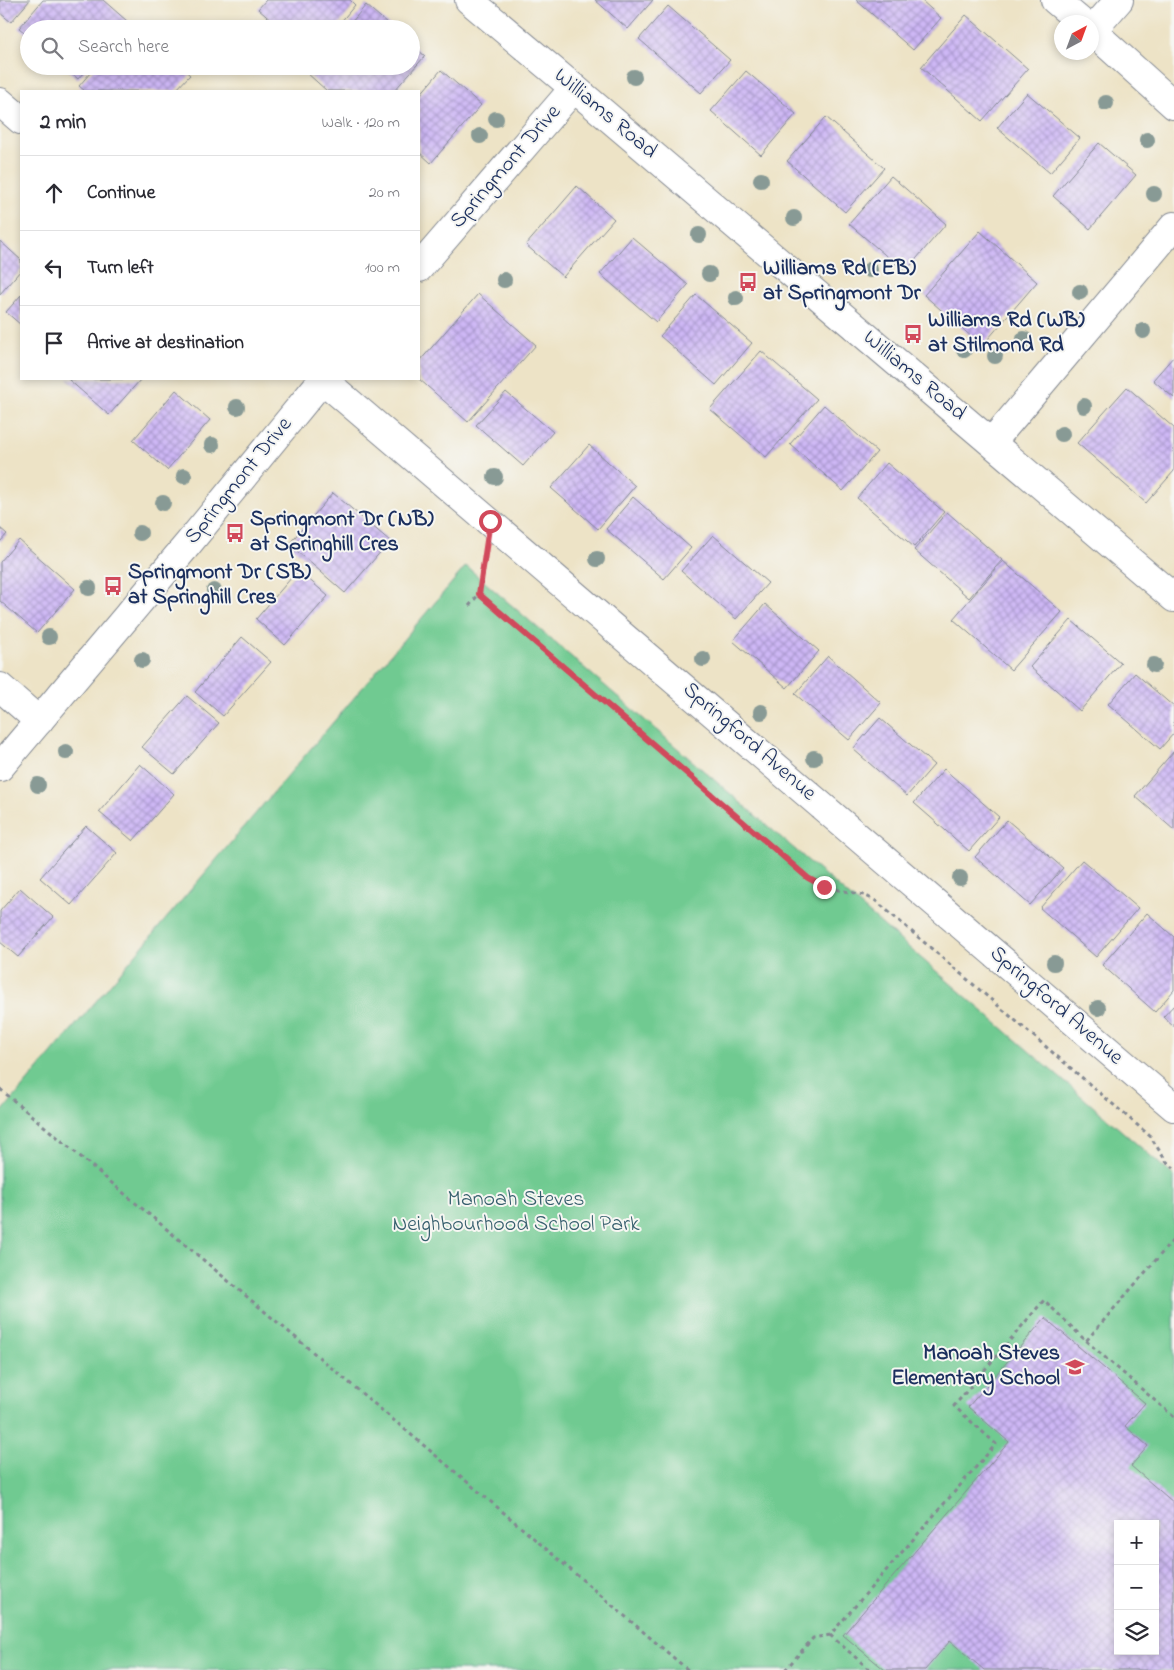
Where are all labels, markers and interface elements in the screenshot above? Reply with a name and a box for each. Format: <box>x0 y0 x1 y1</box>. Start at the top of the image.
north arrow <box>1054 15 1099 60</box>
search box <box>20 20 420 75</box>
icon: search <box>38 34 66 62</box>
text: Search here <box>78 34 169 61</box>
street label: Williams Road <box>546 61 664 167</box>
street label: Springmont Drive <box>443 98 570 237</box>
text: 2 min <box>40 108 86 138</box>
text: Walk · 120 m <box>321 111 400 135</box>
icon: ahead <box>40 179 68 207</box>
text: Continue <box>87 180 155 207</box>
text: 20 m <box>369 181 400 205</box>
place label: Williams Rd (EB) at Springmont Dr <box>763 253 922 311</box>
icon: left <box>40 254 68 282</box>
text: Turn left <box>87 255 154 282</box>
text: 100 m <box>365 256 400 280</box>
bus stop icon: Williams Rd (EB) at Springmont Dr <box>737 271 759 293</box>
place label: Williams Rd (WB) at Stilmond Rd <box>928 305 1085 362</box>
street label: Williams Road <box>855 323 973 429</box>
bus stop icon: Williams Rd (WB) at Stilmond Rd <box>902 323 924 345</box>
icon: arrive <box>40 329 68 357</box>
text: Arrive at destination <box>87 330 244 357</box>
street label: Springmont Drive <box>178 410 301 552</box>
place label: Springmont Dr (NB) at Springhill Cres <box>250 504 434 562</box>
route start <box>479 510 502 533</box>
bus stop icon: Springmont Dr (NB) at Springhill Cres <box>224 522 246 544</box>
place label: Springmont Dr (SB) at Springhill Cres <box>128 557 312 615</box>
bus stop icon: Springmont Dr (SB) at Springhill Cres <box>102 575 124 597</box>
street label: Springford Avenue <box>674 675 823 810</box>
route end <box>813 876 836 899</box>
street label: Springford Avenue <box>981 939 1130 1074</box>
park label: Manoah Steves Neighbourhood School Park <box>392 1184 640 1242</box>
place label: Manoah Steves Elementary School <box>891 1338 1060 1396</box>
school or university icon: Manoah Steves Elementary School <box>1064 1356 1086 1378</box>
map controls <box>1114 1520 1159 1655</box>
button: + <box>1114 1520 1159 1565</box>
button: − <box>1114 1565 1159 1610</box>
button: layers <box>1114 1610 1159 1655</box>

